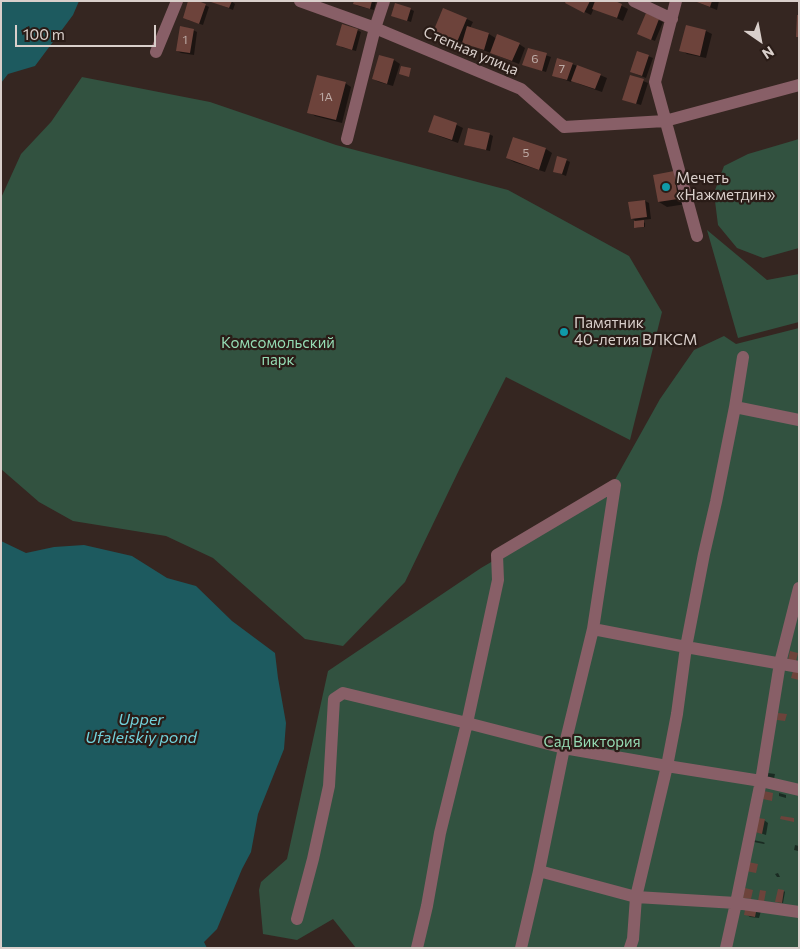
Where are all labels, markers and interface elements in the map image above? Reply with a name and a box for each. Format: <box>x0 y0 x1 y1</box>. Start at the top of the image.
scale bar <box>18 15 159 47</box>
north arrow <box>735 15 785 65</box>
street label: Степная улица <box>421 23 521 79</box>
text: 100 m <box>23 25 65 43</box>
house number: 1 <box>182 33 188 47</box>
text: N <box>759 43 777 63</box>
house number: 6 <box>531 52 539 66</box>
house number: 7 <box>559 62 565 76</box>
house number: 1А <box>319 90 333 104</box>
house number: 5 <box>523 146 529 160</box>
place label: Мечеть «Нажметдин» <box>676 169 775 204</box>
marker: Мечеть «Нажметдин» <box>660 181 672 193</box>
place label: Памятник 40-летия ВЛКСМ <box>574 314 697 349</box>
marker: Памятник 40-летия ВЛКСМ <box>558 326 570 338</box>
park label: Комсомольский парк <box>221 334 335 369</box>
water label: Upper Ufaleiskiy pond <box>85 710 197 748</box>
park label: Сад Виктория <box>543 733 641 751</box>

